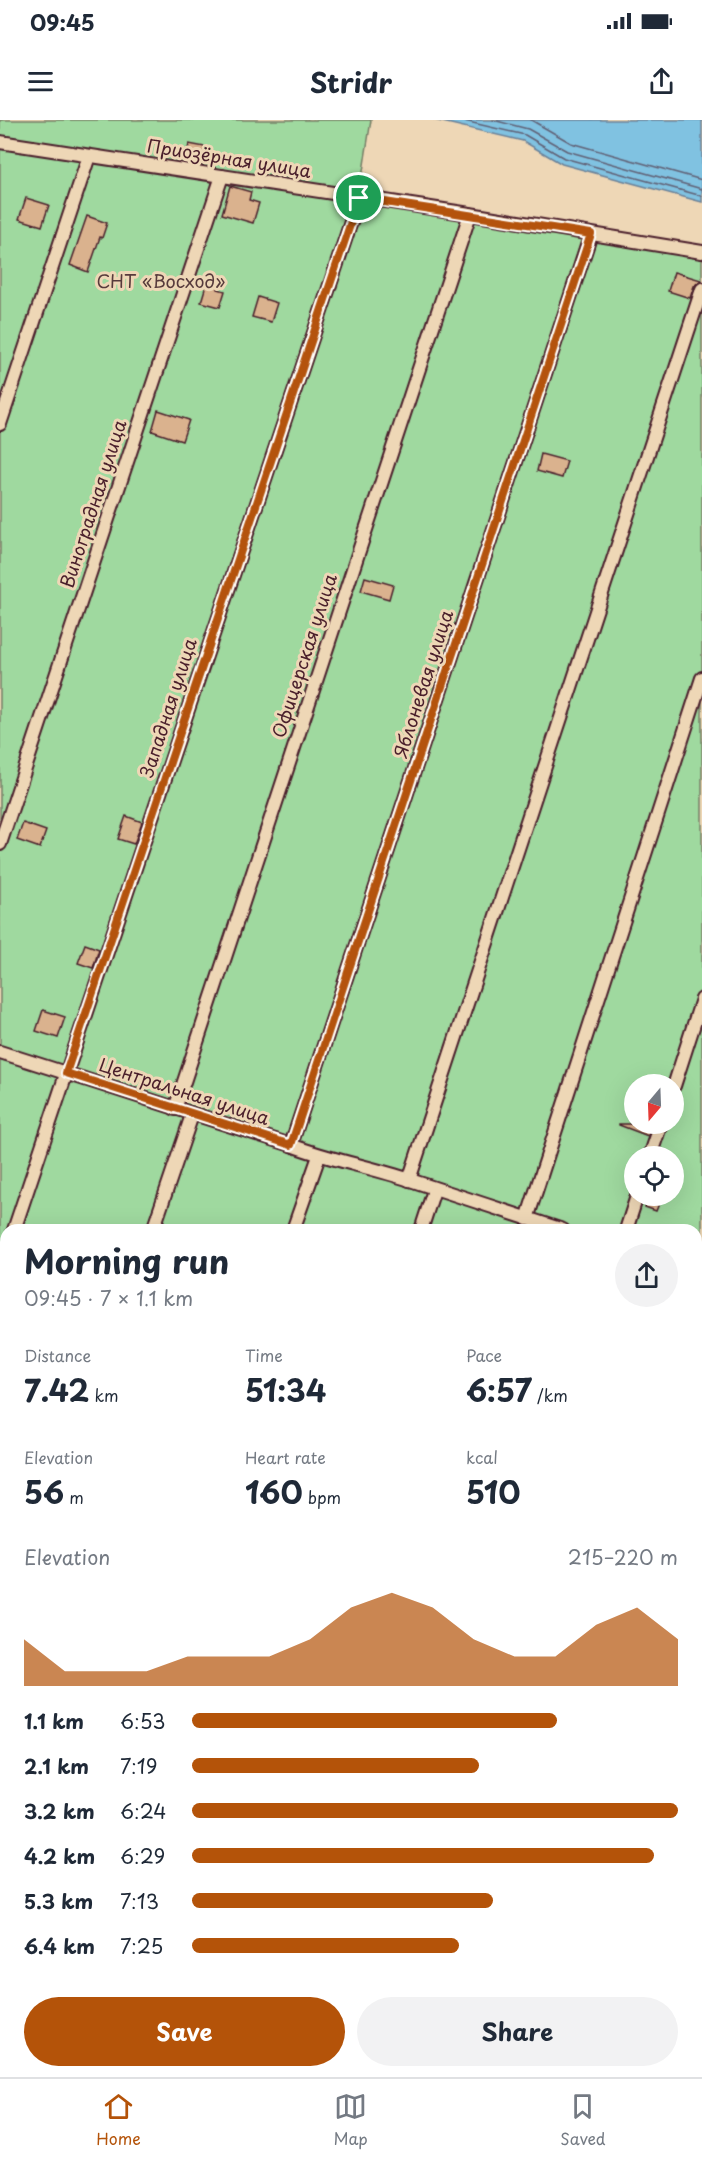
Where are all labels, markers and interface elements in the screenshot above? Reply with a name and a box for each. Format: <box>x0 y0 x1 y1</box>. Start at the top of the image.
text: 09:45 <box>30 5 95 38</box>
text: Stridr <box>310 61 392 102</box>
icon: menu <box>24 65 57 98</box>
icon: share <box>645 65 678 98</box>
street label: Приозёрная улица <box>145 131 314 184</box>
pin <box>333 172 384 223</box>
icon: arrive <box>342 181 375 214</box>
park label: СНТ «Восход» <box>97 267 225 294</box>
street label: Виноградная улица <box>53 415 133 591</box>
street label: Офицерская улица <box>264 569 343 741</box>
street label: Яблоневая улица <box>386 606 459 761</box>
street label: Западная улица <box>132 634 203 781</box>
street label: Центральная улица <box>96 1050 274 1131</box>
north arrow <box>624 1074 684 1134</box>
map controls <box>624 1074 684 1206</box>
button: locate <box>624 1146 684 1206</box>
text: Morning run <box>24 1235 229 1285</box>
button: share <box>615 1244 678 1307</box>
text: 09:45 · 7 × 1.1 km <box>24 1283 193 1313</box>
text: Distance <box>24 1343 91 1367</box>
text: Time <box>245 1343 283 1367</box>
text: Pace <box>466 1343 502 1367</box>
text: 7.42 <box>24 1367 89 1412</box>
text: 51:34 <box>245 1367 326 1412</box>
text: 6:57 <box>466 1367 532 1412</box>
text: km <box>89 1383 119 1407</box>
text: /km <box>532 1383 568 1407</box>
text: Elevation <box>24 1445 93 1469</box>
text: Heart rate <box>245 1445 326 1469</box>
text: kcal <box>466 1445 498 1469</box>
text: 56 <box>24 1469 64 1514</box>
text: 160 <box>245 1469 303 1514</box>
text: 510 <box>466 1469 520 1514</box>
text: m <box>64 1485 84 1509</box>
text: bpm <box>303 1485 341 1509</box>
text: Elevation <box>24 1542 110 1572</box>
text: 215–220 m <box>568 1542 678 1572</box>
text: 1.1 km <box>24 1706 84 1736</box>
text: 6:53 <box>120 1706 165 1736</box>
text: 2.1 km <box>24 1751 89 1781</box>
text: 7:19 <box>120 1751 157 1781</box>
text: 3.2 km <box>24 1796 95 1826</box>
text: 6:24 <box>120 1796 167 1826</box>
text: 4.2 km <box>24 1841 95 1871</box>
text: 6:29 <box>120 1841 165 1871</box>
text: 5.3 km <box>24 1886 93 1916</box>
text: 7:13 <box>120 1886 159 1916</box>
text: 6.4 km <box>24 1931 95 1961</box>
text: 7:25 <box>120 1931 163 1961</box>
button: Save <box>24 1997 345 2066</box>
button: Share <box>357 1997 678 2066</box>
tab: Home <box>96 2090 141 2150</box>
tab: Map <box>333 2090 368 2150</box>
tab: Saved <box>560 2090 606 2150</box>

